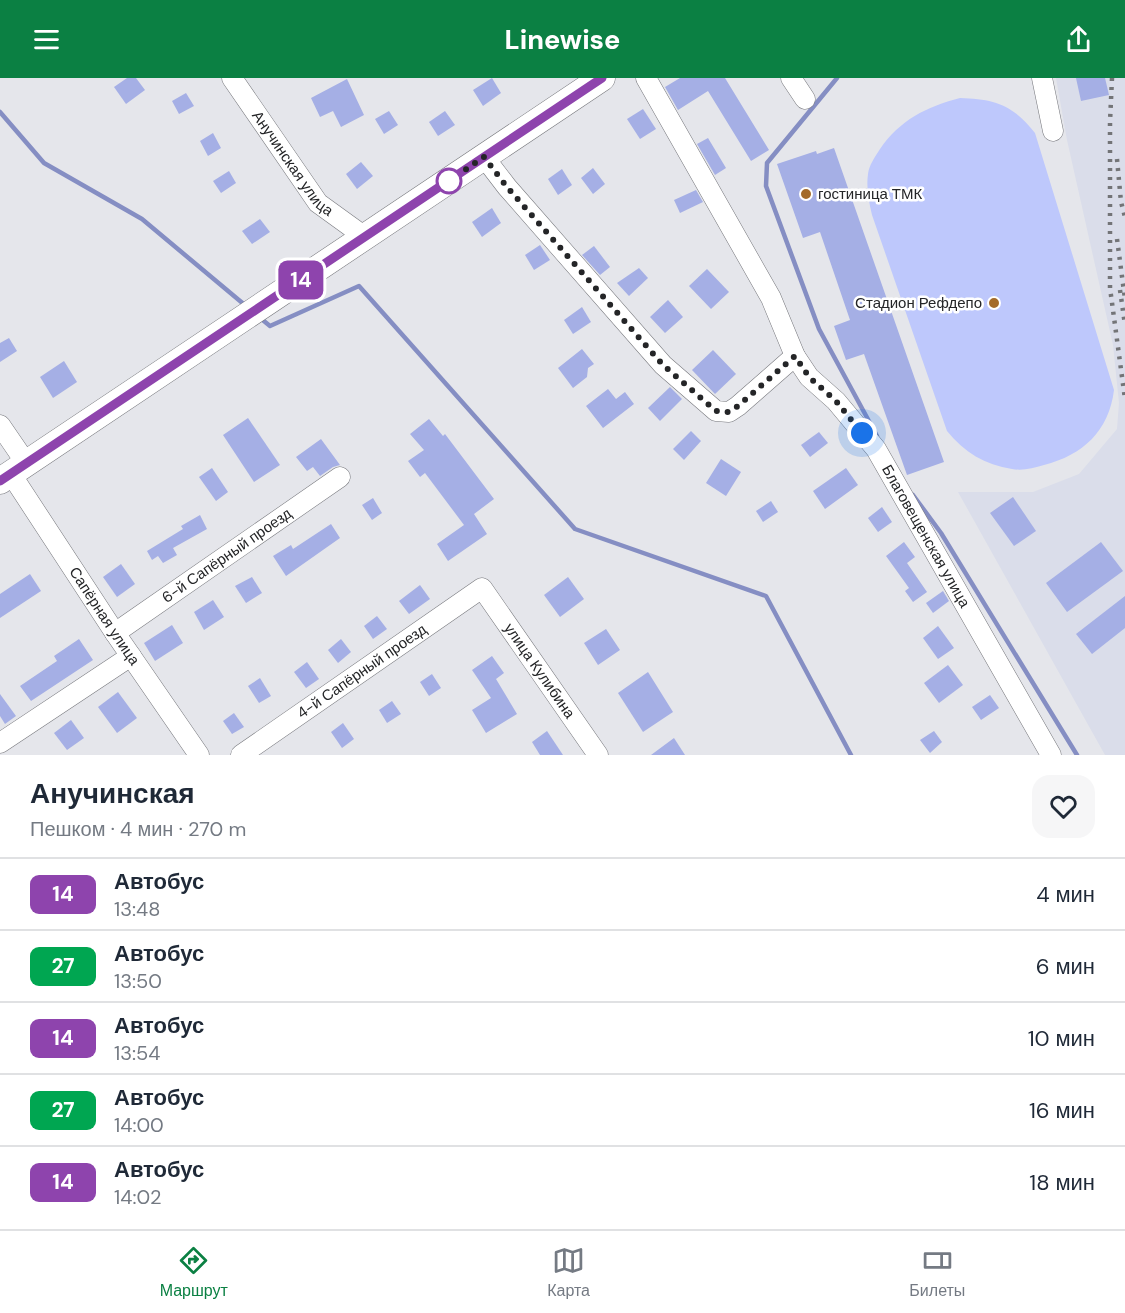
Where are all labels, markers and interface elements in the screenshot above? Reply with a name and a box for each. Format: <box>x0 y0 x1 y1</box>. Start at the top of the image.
text: Linewise <box>505 22 620 57</box>
icon: menu <box>30 23 63 56</box>
icon: share <box>1062 23 1095 56</box>
street label: Анучинская улица <box>247 107 338 221</box>
unlabelled marker <box>436 168 462 194</box>
place label: гостиница ТМК <box>818 184 922 204</box>
marker: гостиница ТМК <box>799 187 813 201</box>
line badge: 14 <box>274 260 328 300</box>
text: 14 <box>290 266 312 294</box>
place label: Стадион Рефдепо <box>855 293 982 313</box>
marker: Стадион Рефдепо <box>987 296 1001 310</box>
your location <box>847 418 877 448</box>
street label: Благовещенская улица <box>877 461 975 612</box>
street label: 6-й Сапёрный проезд <box>158 503 296 608</box>
street label: Сапёрная улица <box>64 563 145 670</box>
street label: 4-й Сапёрный проезд <box>293 619 431 723</box>
street label: улица Кулибина <box>499 619 580 723</box>
text: Анучинская <box>30 775 195 812</box>
button: heart <box>1032 775 1095 838</box>
text: Пешком · 4 мин · 270 m <box>30 816 246 842</box>
text: Автобус <box>114 867 204 896</box>
text: 14 <box>52 880 74 908</box>
text: 4 мин <box>1036 880 1095 909</box>
text: 13:48 <box>114 896 160 922</box>
text: Автобус <box>114 939 204 968</box>
text: 27 <box>51 952 75 980</box>
text: 6 мин <box>1036 952 1095 981</box>
text: 13:50 <box>114 968 162 994</box>
text: Автобус <box>114 1011 204 1040</box>
text: 14 <box>52 1024 74 1052</box>
text: 10 мин <box>1028 1024 1095 1053</box>
text: 13:54 <box>114 1040 160 1066</box>
text: Автобус <box>114 1083 204 1112</box>
text: 27 <box>51 1096 75 1124</box>
text: 16 мин <box>1029 1096 1095 1125</box>
text: 14:00 <box>114 1112 164 1138</box>
text: Автобус <box>114 1155 204 1184</box>
text: 14 <box>52 1168 74 1196</box>
text: 18 мин <box>1029 1168 1095 1197</box>
text: 14:02 <box>114 1184 161 1210</box>
tab: Маршрут <box>160 1244 228 1301</box>
tab: Карта <box>547 1244 590 1301</box>
tab: Билеты <box>909 1244 965 1301</box>

